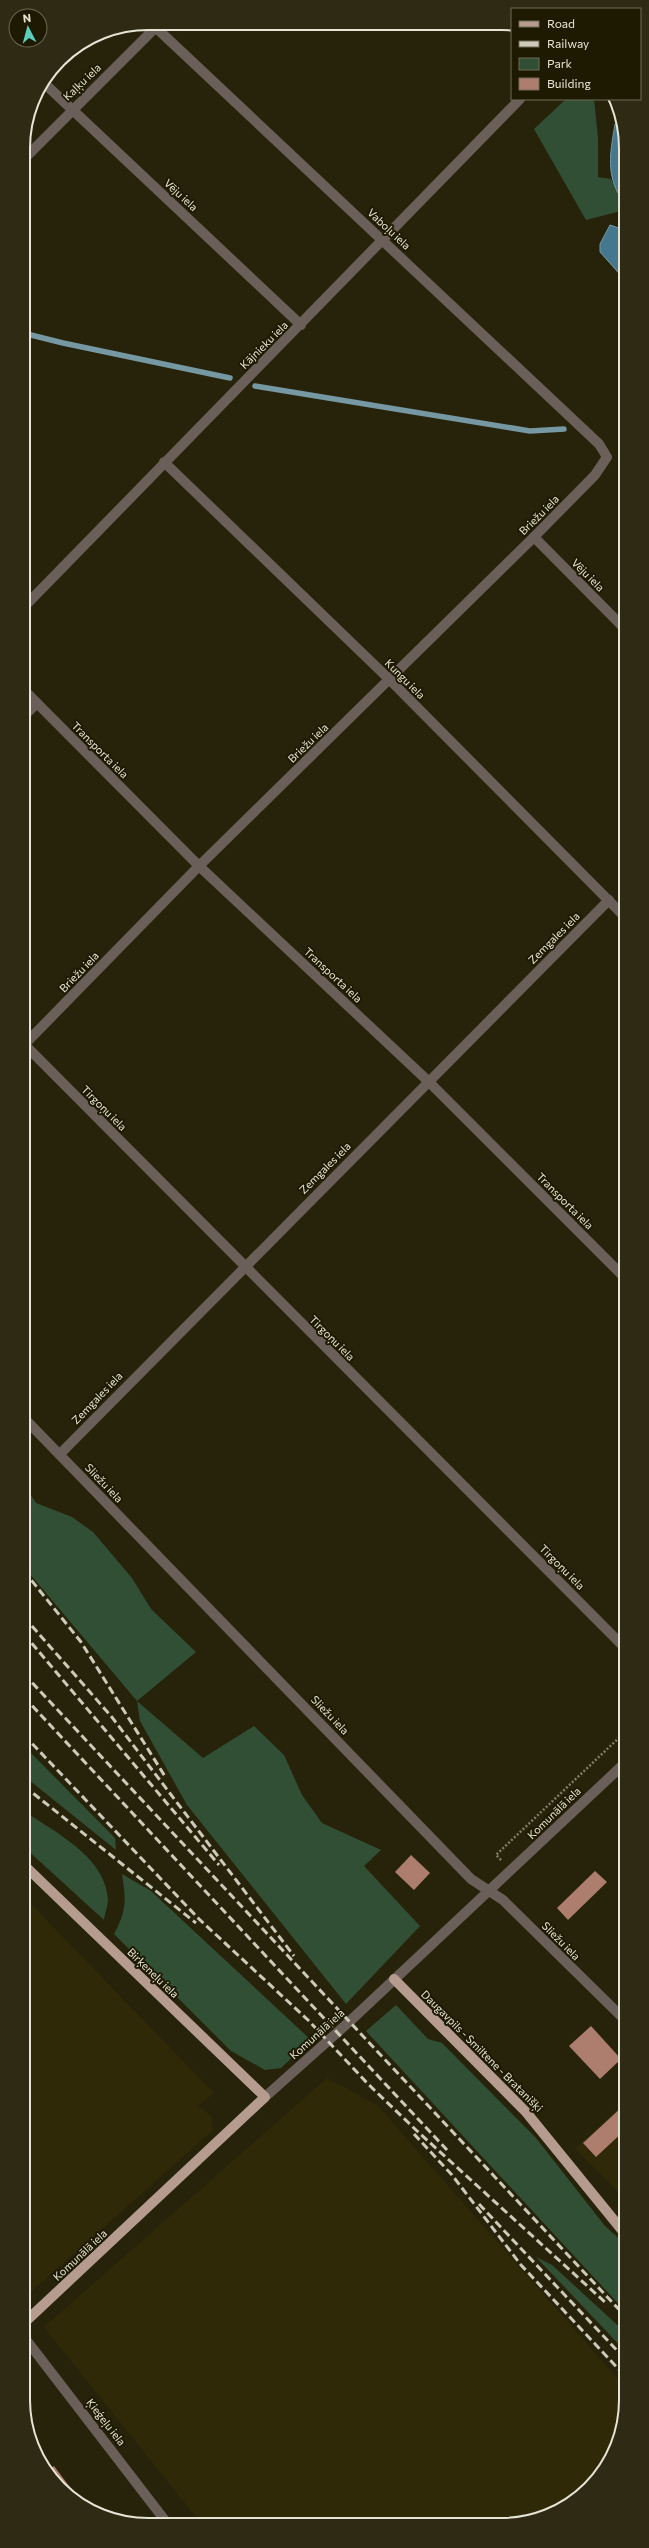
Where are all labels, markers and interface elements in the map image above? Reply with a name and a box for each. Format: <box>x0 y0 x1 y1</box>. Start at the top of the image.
north arrow <box>8 8 48 48</box>
legend <box>511 8 641 100</box>
text: N <box>22 11 32 24</box>
text: Road <box>547 16 575 30</box>
text: Railway <box>547 36 589 50</box>
text: Park <box>547 56 573 70</box>
street label: Kaļķu iela <box>60 61 105 104</box>
text: Building <box>547 76 591 90</box>
street label: Vēju iela <box>162 176 201 213</box>
street label: Vaboļu iela <box>364 205 414 253</box>
street label: Kājnieku iela <box>237 318 290 371</box>
street label: Briežu iela <box>516 492 561 537</box>
street label: Vēju iela <box>569 556 607 594</box>
street label: Kungu iela <box>383 656 428 701</box>
street label: Transporta iela <box>69 719 131 781</box>
street label: Briežu iela <box>285 720 331 765</box>
street label: Zemgales iela <box>525 909 582 966</box>
street label: Transporta iela <box>302 944 365 1005</box>
street label: Briežu iela <box>56 949 101 995</box>
street label: Tirgoņu iela <box>78 1082 130 1134</box>
street label: Zemgales iela <box>296 1139 353 1196</box>
street label: Transporta iela <box>534 1170 596 1232</box>
street label: Tirgoņu iela <box>306 1312 358 1364</box>
street label: Zemgales iela <box>69 1369 125 1426</box>
street label: Sliežu iela <box>83 1461 126 1505</box>
street label: Tirgoņu iela <box>536 1541 588 1593</box>
street label: Sliežu iela <box>309 1693 352 1737</box>
street label: Komunālā iela <box>524 1784 583 1841</box>
street label: Sliežu iela <box>540 1919 583 1962</box>
street label: Birķeneļu iela <box>124 1945 182 2002</box>
street label: Daugavpils - Smiltene - Bratanišķi <box>418 1987 546 2116</box>
street label: Komunālā iela <box>287 2006 347 2062</box>
street label: Komunālā iela <box>50 2226 109 2283</box>
street label: Ķieģeļu iela <box>82 2396 129 2449</box>

